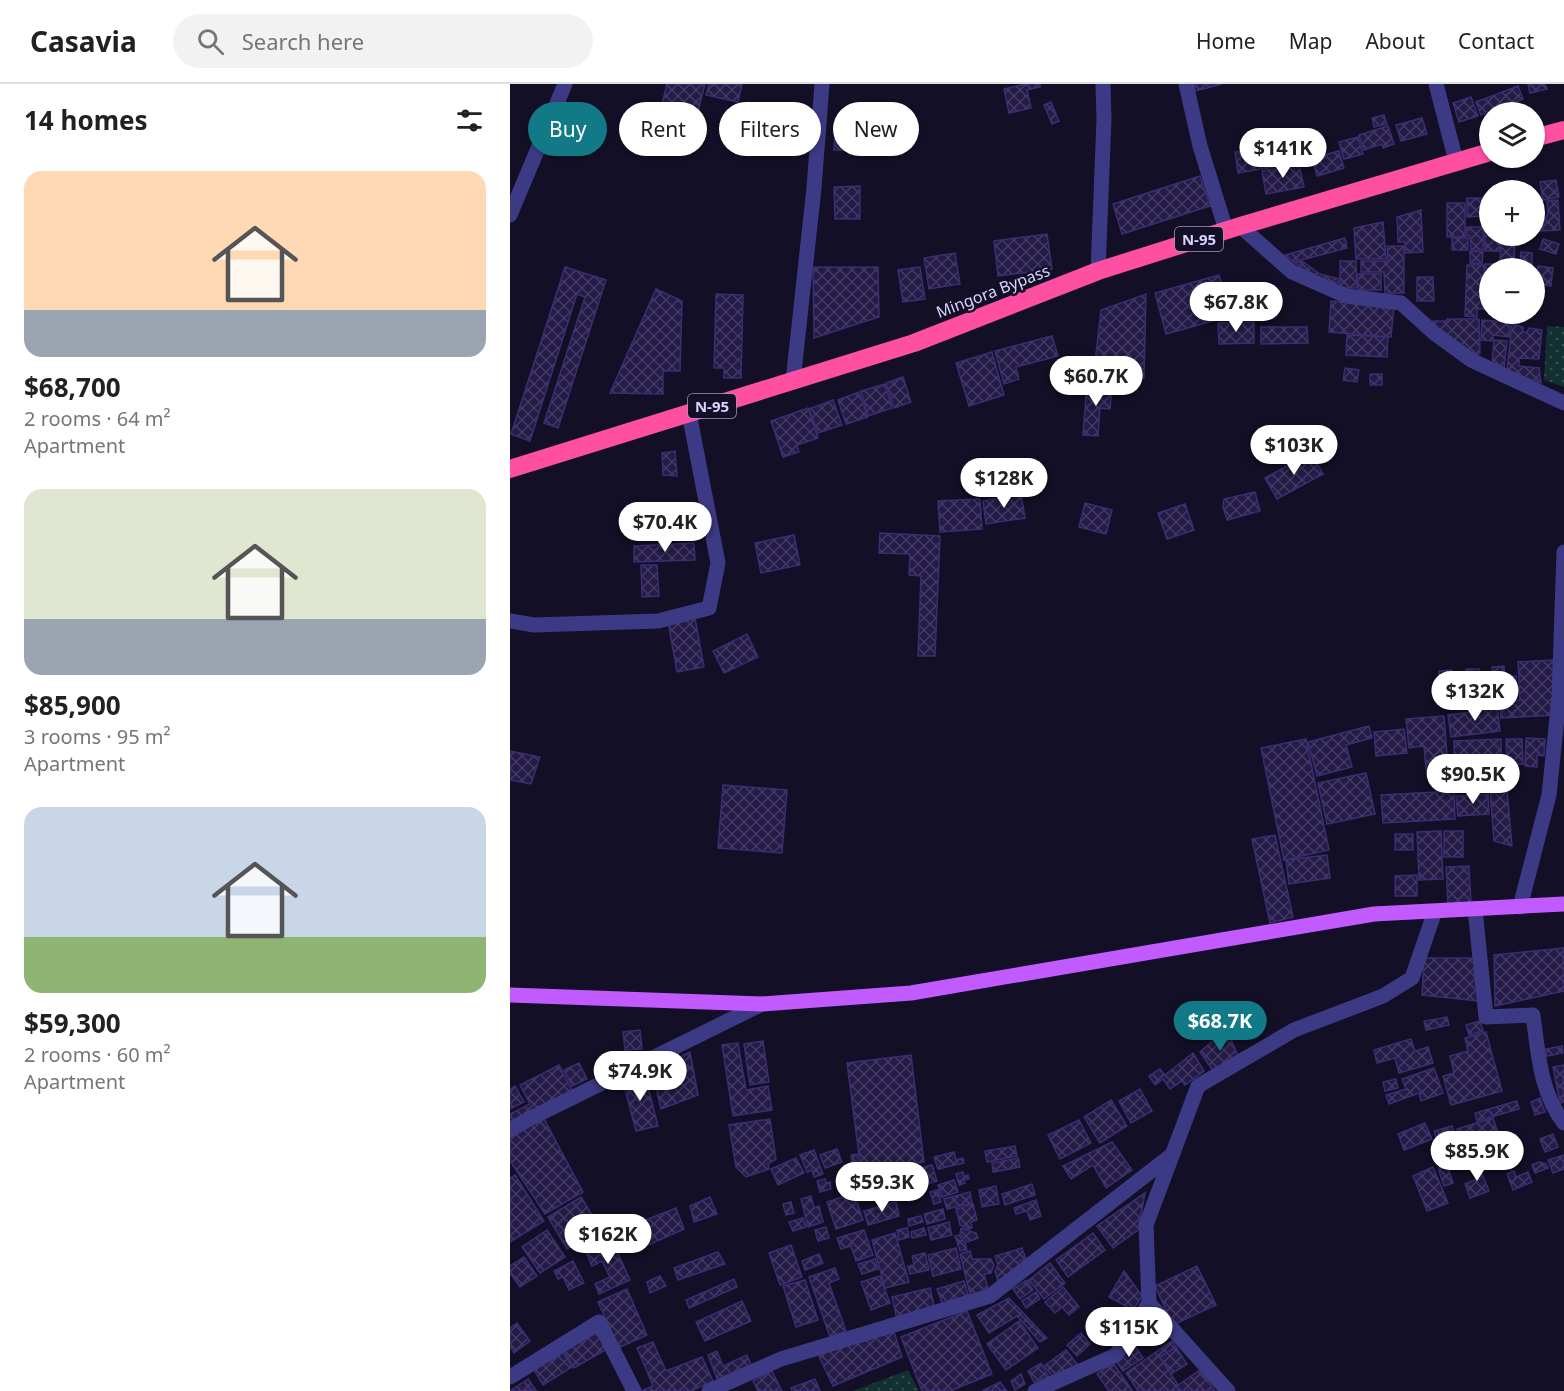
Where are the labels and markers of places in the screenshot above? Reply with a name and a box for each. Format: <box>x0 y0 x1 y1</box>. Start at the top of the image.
pin: $141K <box>1241 128 1325 179</box>
pin: $67.8K <box>1187 282 1285 333</box>
pin: $60.7K <box>1047 356 1145 407</box>
pin: $103K <box>1252 425 1336 476</box>
pin: $128K <box>962 458 1046 509</box>
pin: $70.4K <box>616 502 714 553</box>
pin: $132K <box>1433 671 1517 722</box>
pin: $90.5K <box>1424 754 1522 805</box>
pin: $68.7K <box>1171 1001 1269 1052</box>
pin: $74.9K <box>591 1051 689 1102</box>
pin: $85.9K <box>1428 1131 1526 1182</box>
pin: $59.3K <box>833 1162 931 1213</box>
pin: $162K <box>566 1214 650 1265</box>
pin: $115K <box>1087 1307 1171 1358</box>

